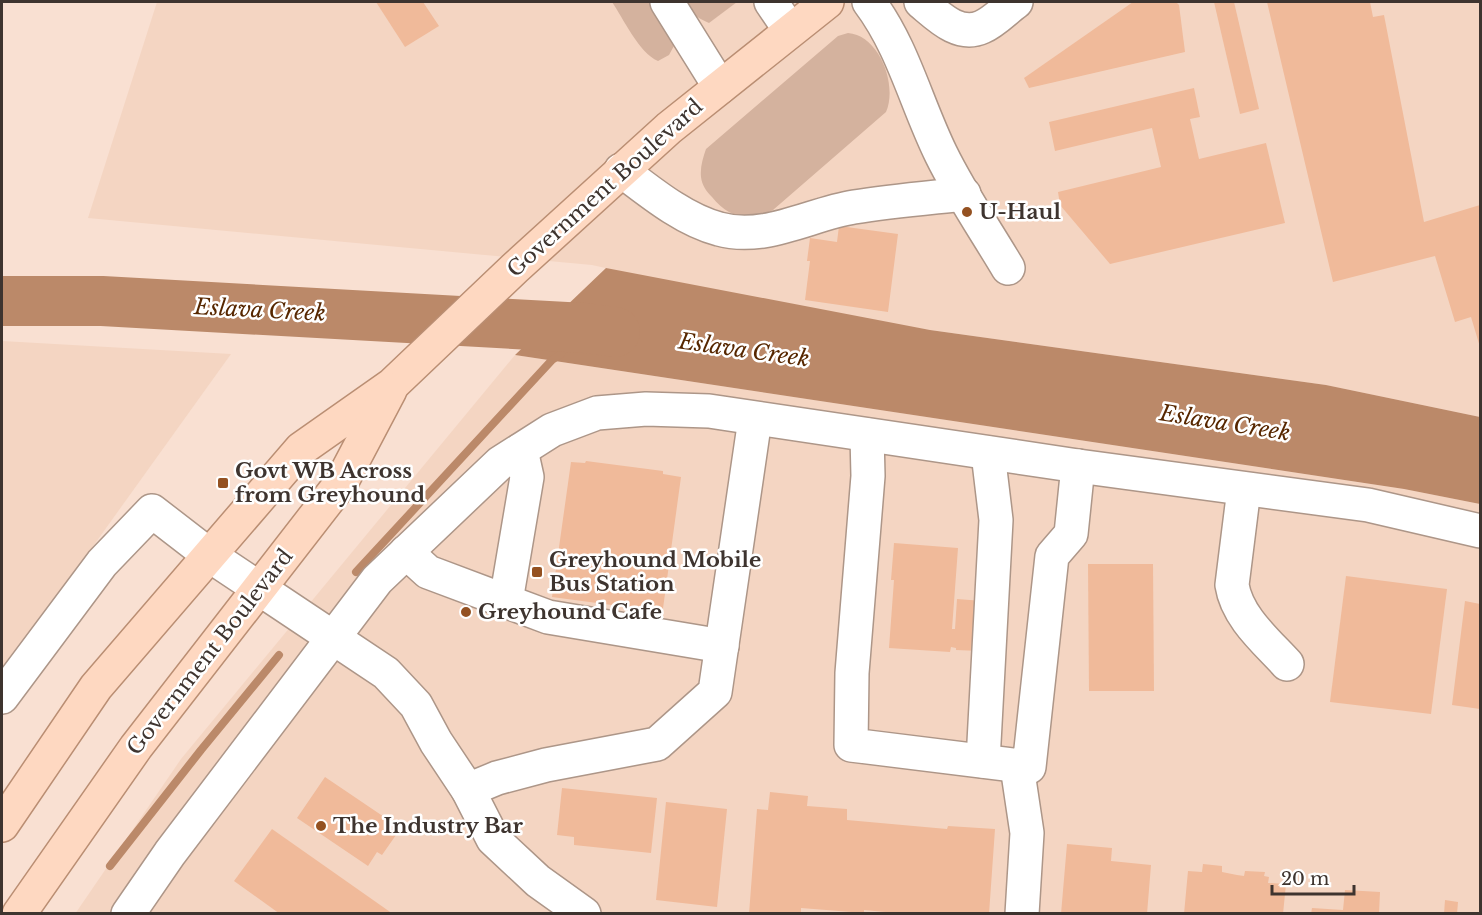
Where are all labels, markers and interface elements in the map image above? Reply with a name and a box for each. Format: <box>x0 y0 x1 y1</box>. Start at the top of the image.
street label: Government Boulevard <box>502 93 708 283</box>
place label: U-Haul <box>979 199 1061 225</box>
marker: U-Haul <box>960 205 974 219</box>
water label: Eslava Creek <box>193 293 326 327</box>
water label: Eslava Creek <box>676 327 811 373</box>
water label: Eslava Creek <box>1157 399 1292 447</box>
place label: Govt WB Across from Greyhound <box>235 458 426 508</box>
marker: Govt WB Across from Greyhound <box>216 476 230 490</box>
street label: Government Boulevard <box>122 544 298 760</box>
place label: Greyhound Mobile Bus Station <box>549 547 761 597</box>
marker: Greyhound Mobile Bus Station <box>530 565 544 579</box>
place label: Greyhound Cafe <box>478 599 662 625</box>
marker: Greyhound Cafe <box>459 605 473 619</box>
place label: The Industry Bar <box>333 813 524 839</box>
marker: The Industry Bar <box>314 819 328 833</box>
scale bar <box>1272 858 1354 896</box>
text: 20 m <box>1281 868 1329 890</box>

